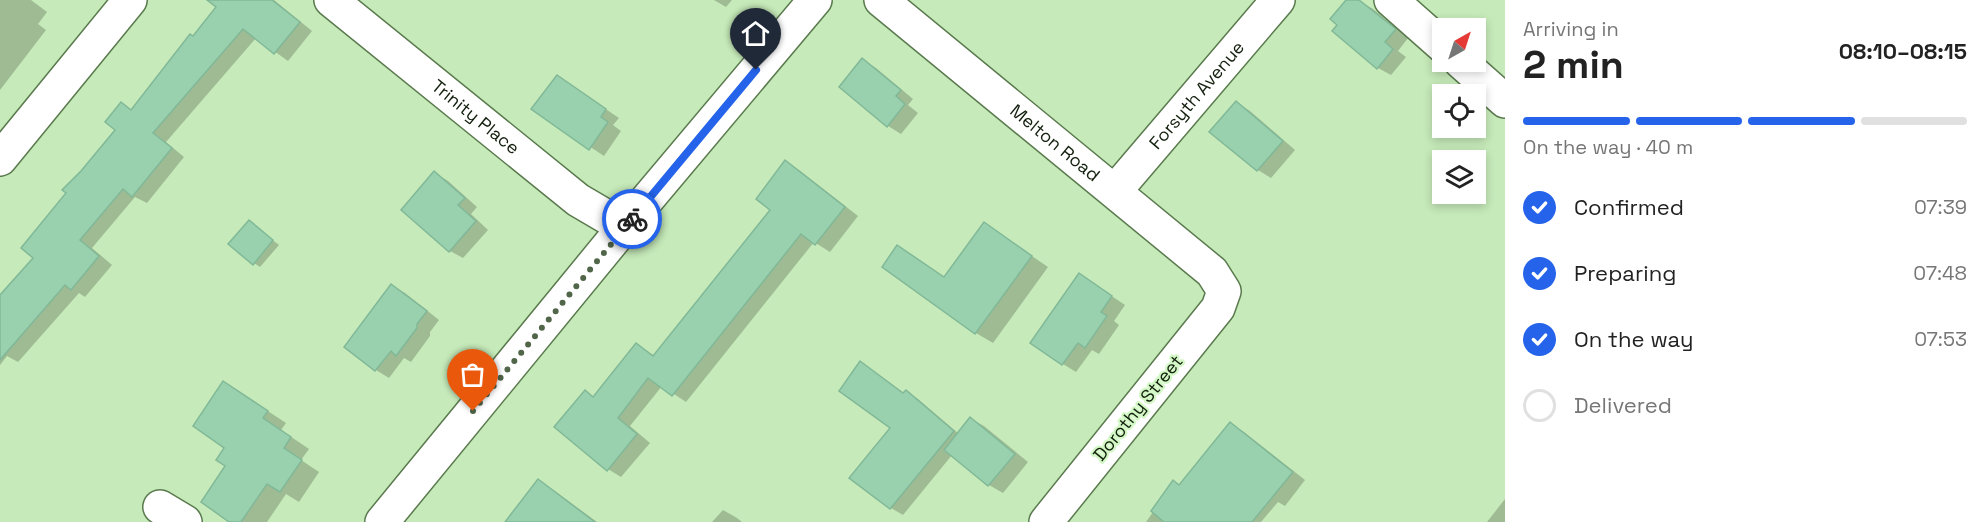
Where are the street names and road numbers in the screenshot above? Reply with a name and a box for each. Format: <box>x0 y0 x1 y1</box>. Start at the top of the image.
street label: Forsyth Avenue <box>1144 36 1249 154</box>
street label: Trinity Place <box>427 74 525 159</box>
street label: Melton Road <box>1006 99 1105 186</box>
street label: Dorothy Street <box>1088 350 1187 465</box>

